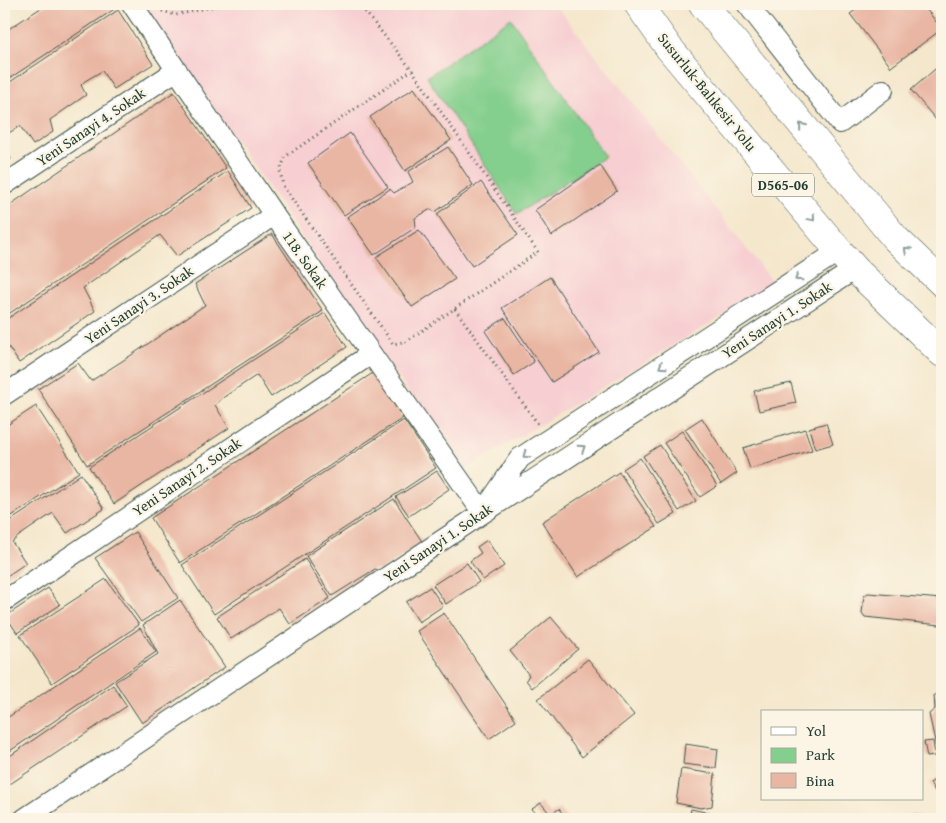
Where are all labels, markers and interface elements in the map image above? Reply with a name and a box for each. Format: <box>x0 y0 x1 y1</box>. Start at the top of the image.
street label: Susurluk-Balıkesir Yolu <box>653 28 762 156</box>
street label: Yeni Sanayi 4. Sokak <box>32 82 150 171</box>
one-way arrow <box>799 122 808 131</box>
road number: D565-06 <box>752 174 814 196</box>
one-way arrow <box>806 213 815 222</box>
street label: 118. Sokak <box>278 227 333 293</box>
one-way arrow <box>903 247 912 256</box>
street label: Yeni Sanayi 3. Sokak <box>80 260 198 349</box>
one-way arrow <box>794 271 803 281</box>
street label: Yeni Sanayi 1. Sokak <box>718 276 836 363</box>
one-way arrow <box>658 360 667 369</box>
street label: Yeni Sanayi 2. Sokak <box>128 432 246 521</box>
one-way arrow <box>577 444 586 454</box>
one-way arrow <box>522 449 532 458</box>
street label: Yeni Sanayi 1. Sokak <box>379 498 497 587</box>
legend <box>761 710 924 800</box>
text: Yol <box>806 720 826 741</box>
text: Park <box>806 744 835 765</box>
text: Bina <box>806 770 834 791</box>

